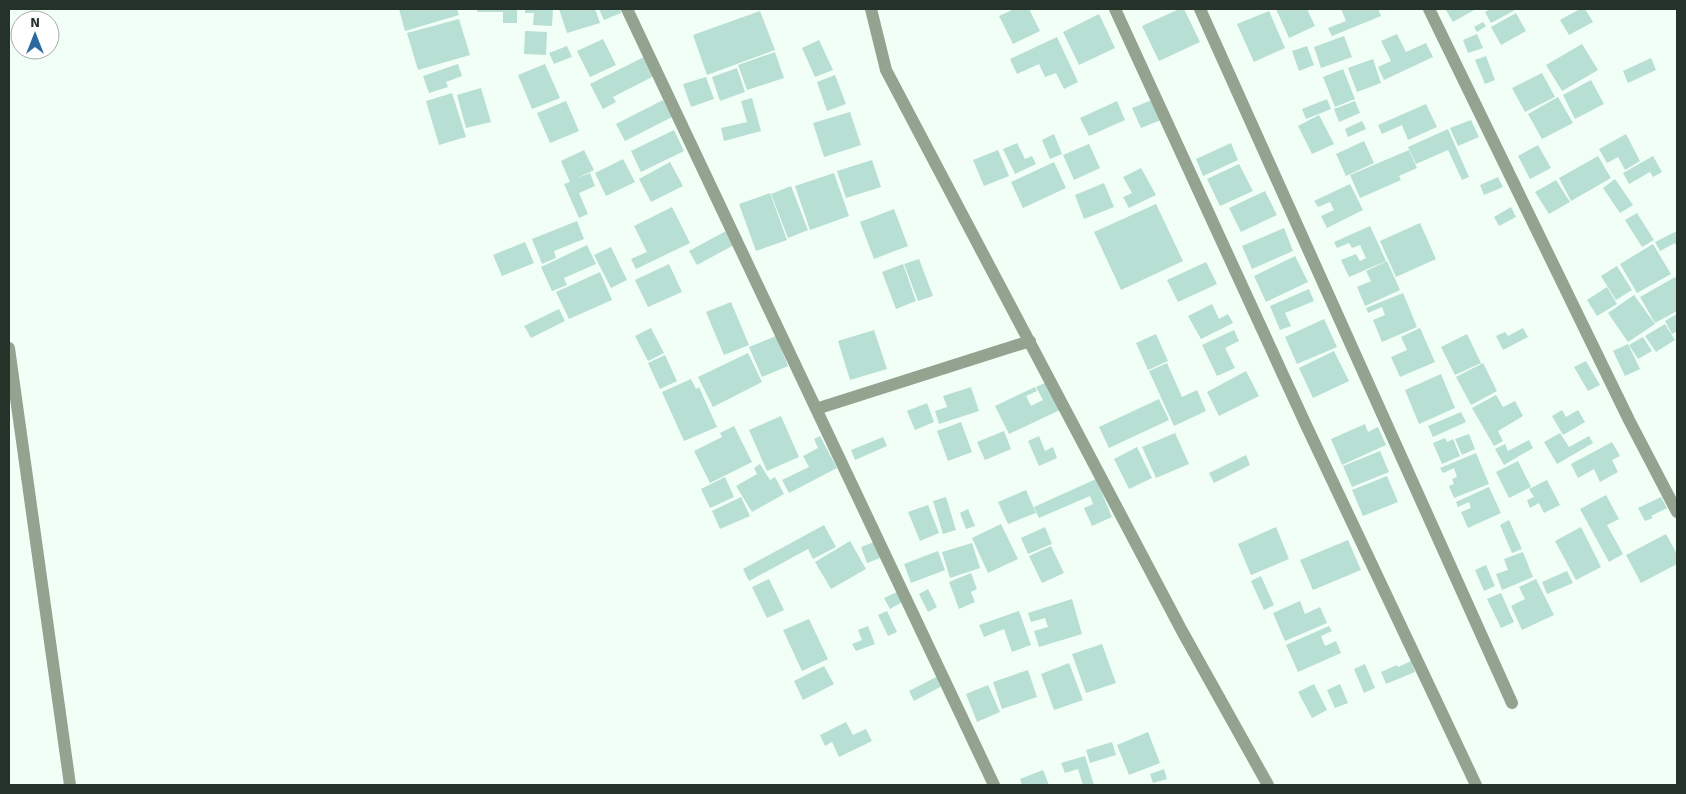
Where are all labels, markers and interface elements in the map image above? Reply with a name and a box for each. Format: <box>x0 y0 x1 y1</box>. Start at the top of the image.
north arrow <box>10 10 60 60</box>
text: N <box>30 14 40 31</box>

